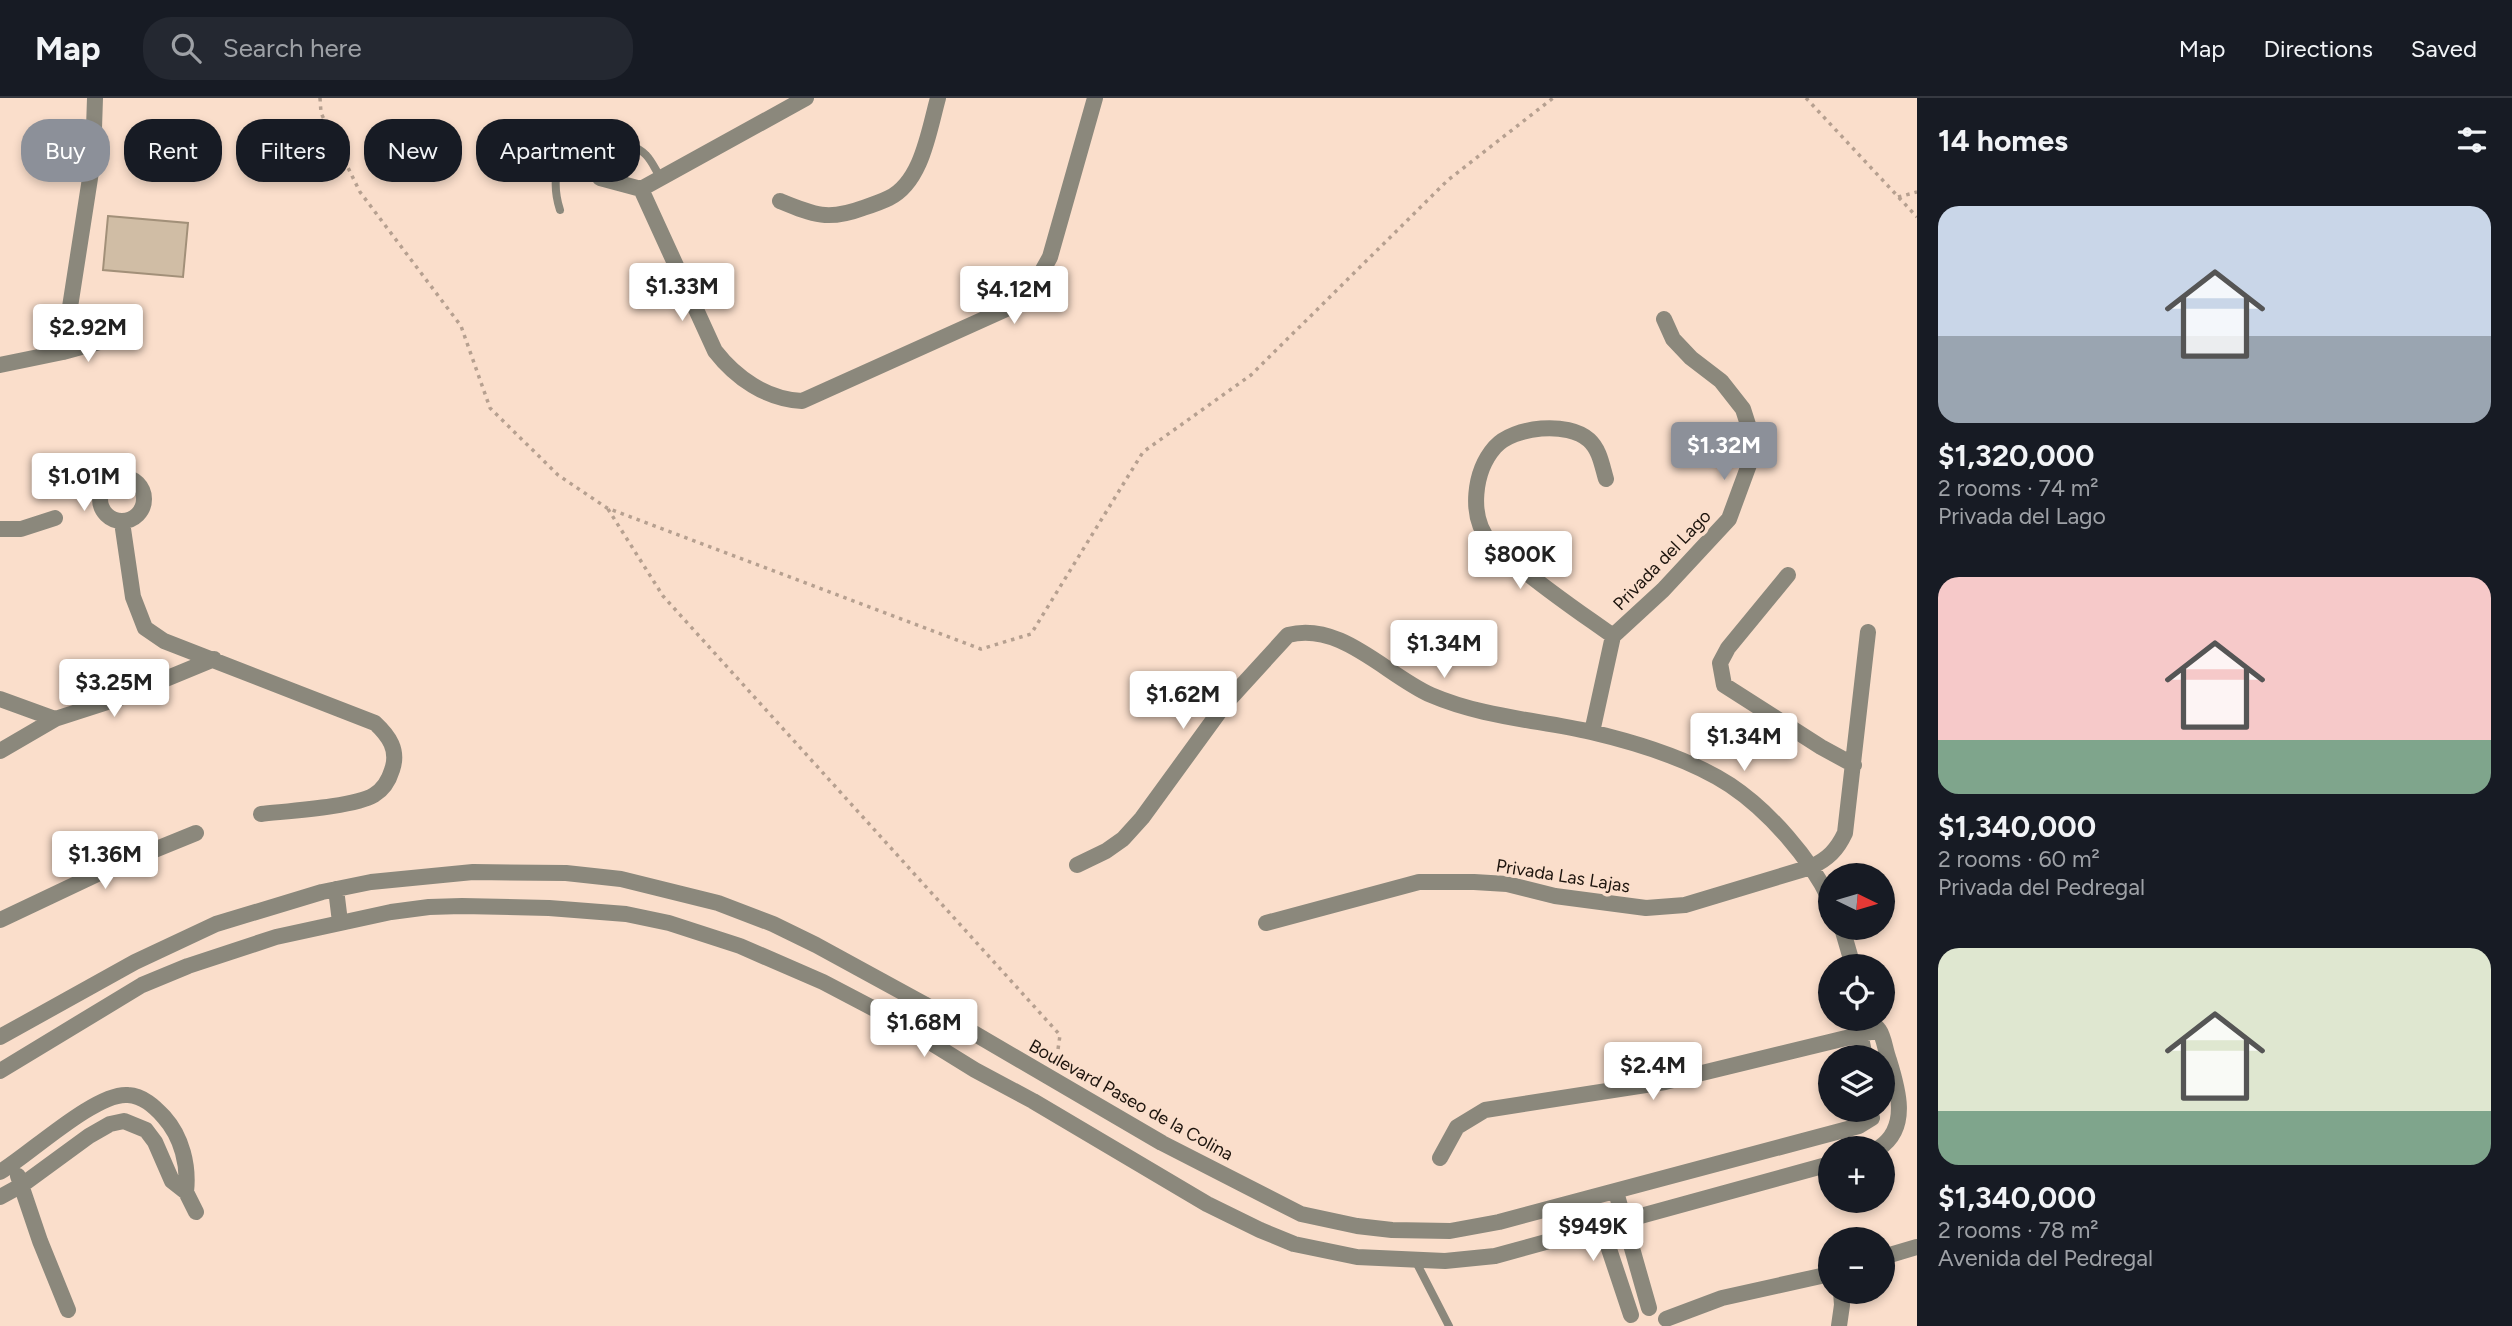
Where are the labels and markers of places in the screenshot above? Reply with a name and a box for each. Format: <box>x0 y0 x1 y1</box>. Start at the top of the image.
pin: $1.33M <box>625 264 739 323</box>
pin: $4.12M <box>957 266 1071 326</box>
pin: $2.92M <box>31 304 145 364</box>
pin: $1.32M <box>1667 422 1781 482</box>
pin: $1.01M <box>27 454 141 513</box>
pin: $800K <box>1471 532 1569 591</box>
pin: $1.34M <box>1387 620 1501 680</box>
pin: $3.25M <box>57 660 171 719</box>
pin: $1.62M <box>1126 672 1240 731</box>
pin: $1.34M <box>1687 714 1801 773</box>
pin: $1.36M <box>48 832 162 891</box>
pin: $1.68M <box>867 1000 981 1059</box>
pin: $2.4M <box>1604 1042 1702 1102</box>
pin: $949K <box>1544 1204 1642 1263</box>

